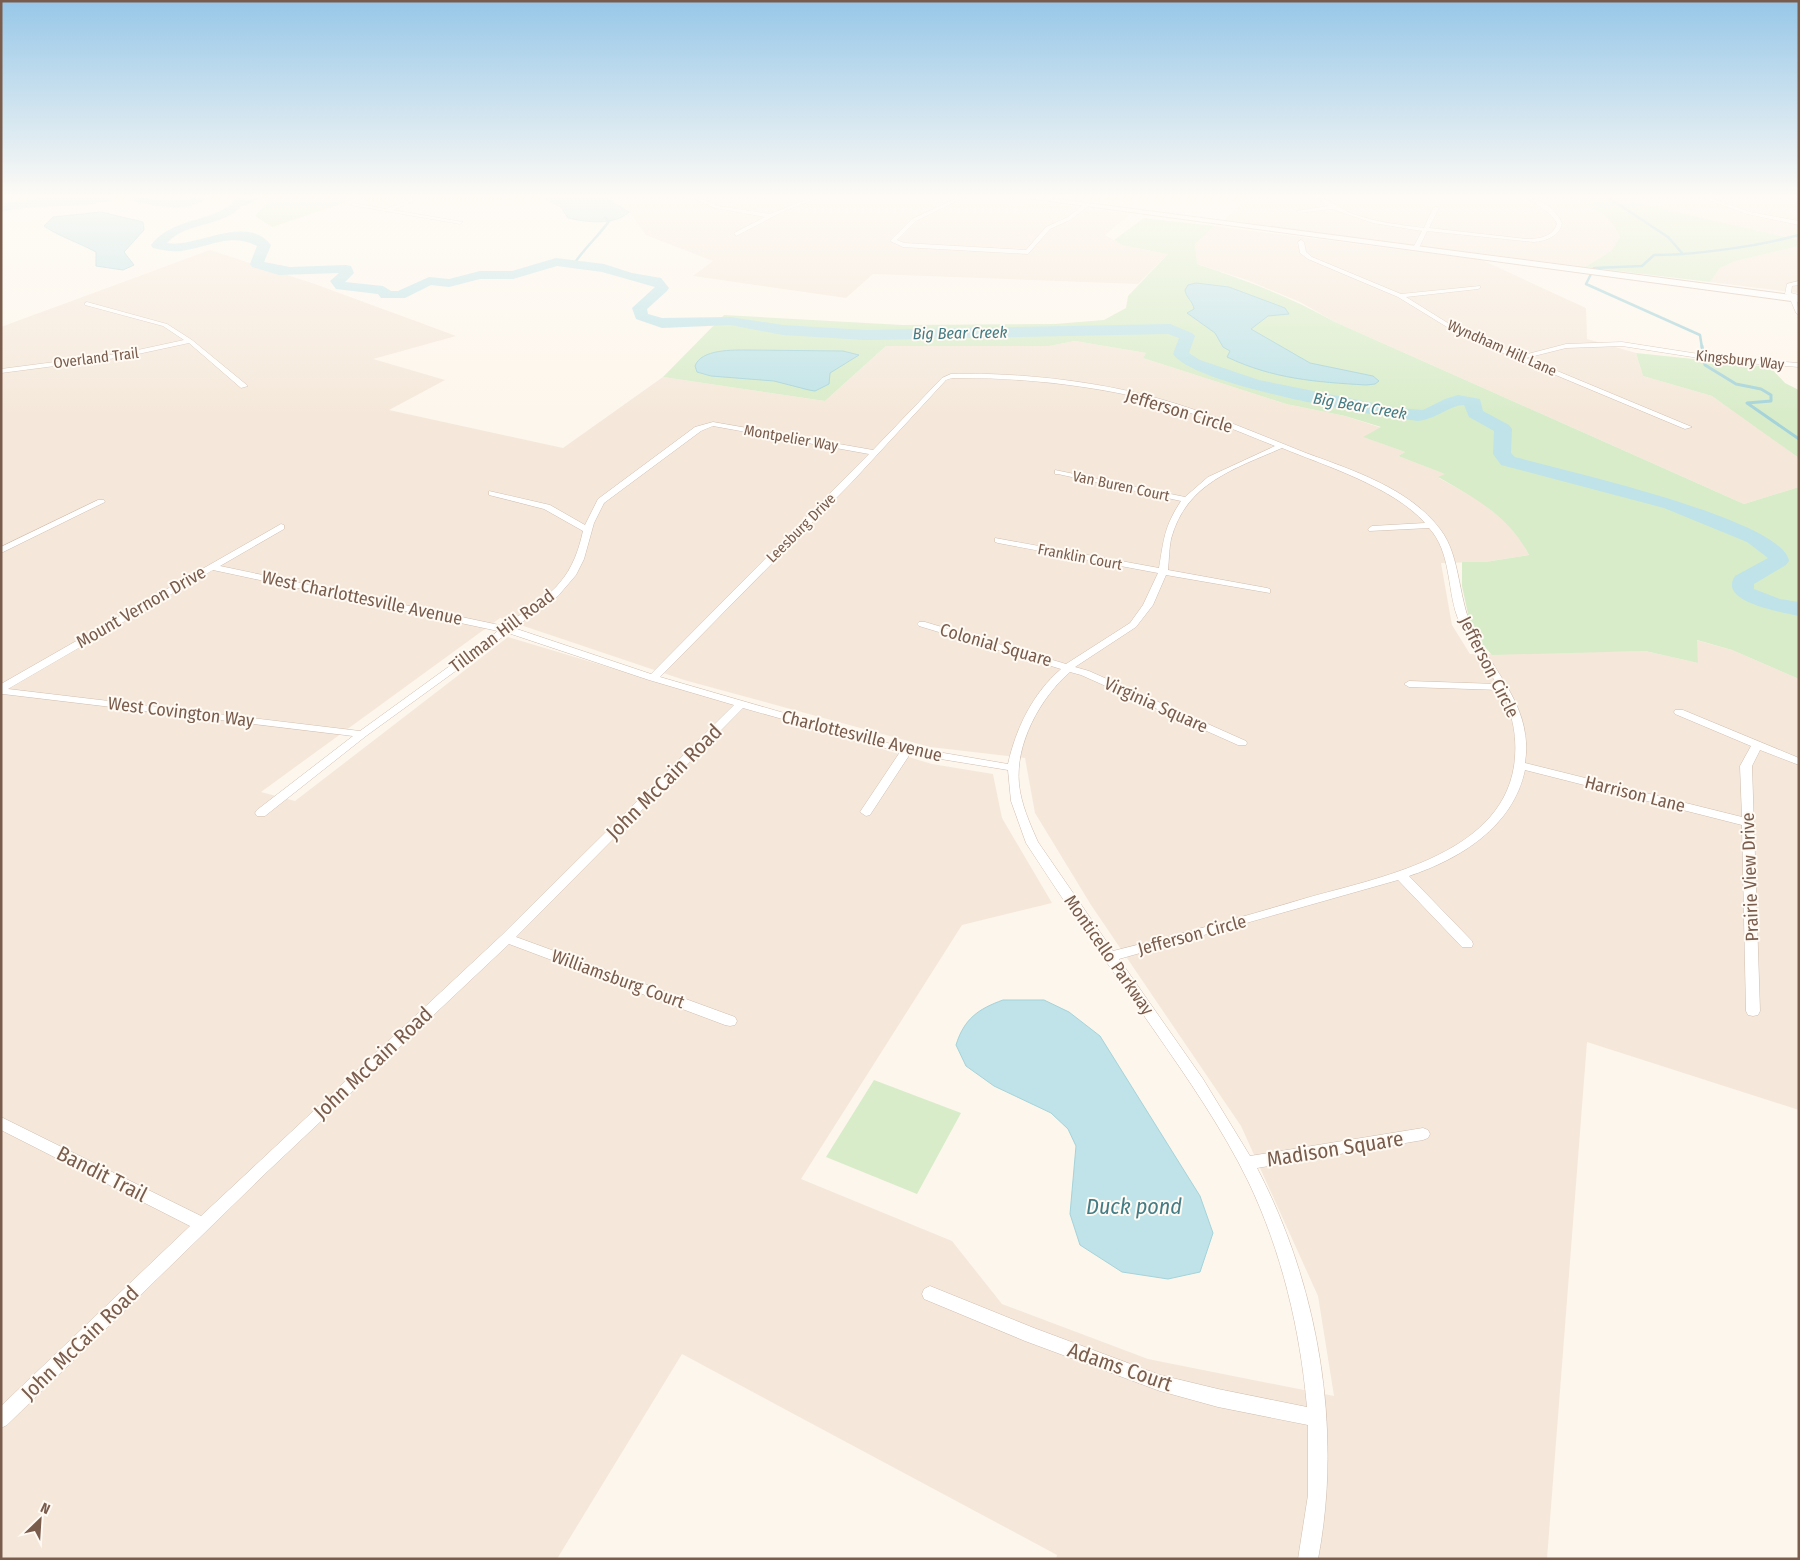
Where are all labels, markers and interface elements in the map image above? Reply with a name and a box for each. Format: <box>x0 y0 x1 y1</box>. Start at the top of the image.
street label: Wyndham Hill Lane <box>1445 316 1559 380</box>
water label: Big Bear Creek <box>913 323 1008 343</box>
street label: Overland Trail <box>52 344 140 372</box>
street label: Kingsbury Way <box>1695 346 1785 374</box>
street label: Jefferson Circle <box>1123 384 1235 438</box>
water label: Big Bear Creek <box>1312 388 1408 424</box>
street label: Montpelier Way <box>743 421 840 455</box>
street label: Van Buren Court <box>1071 467 1171 505</box>
street label: Leesburg Drive <box>763 490 839 566</box>
street label: Franklin Court <box>1036 540 1124 574</box>
street label: Mount Vernon Drive <box>72 561 210 653</box>
street label: West Charlottesville Avenue <box>260 566 464 630</box>
street label: Tillman Hill Road <box>445 585 559 677</box>
street label: Jefferson Circle <box>1454 612 1524 722</box>
street label: Colonial Square <box>937 619 1055 672</box>
street label: Virginia Square <box>1101 672 1211 738</box>
street label: West Covington Way <box>107 692 255 732</box>
street label: Charlottesville Avenue <box>779 705 945 767</box>
street label: John McCain Road <box>601 719 727 845</box>
street label: Harrison Lane <box>1582 771 1688 817</box>
street label: Prairie View Drive <box>1737 812 1763 942</box>
street label: Monticello Parkway <box>1059 891 1159 1019</box>
street label: Jefferson Circle <box>1135 910 1249 960</box>
street label: Williamsburg Court <box>548 945 688 1013</box>
street label: John McCain Road <box>308 1001 438 1125</box>
street label: Madison Square <box>1265 1125 1405 1173</box>
street label: Bandit Trail <box>52 1140 152 1208</box>
water label: Duck pond <box>1086 1193 1182 1220</box>
street label: John McCain Road <box>16 1280 144 1406</box>
street label: Adams Court <box>1064 1337 1176 1397</box>
north arrow <box>15 1495 65 1545</box>
text: N <box>38 1499 53 1518</box>

